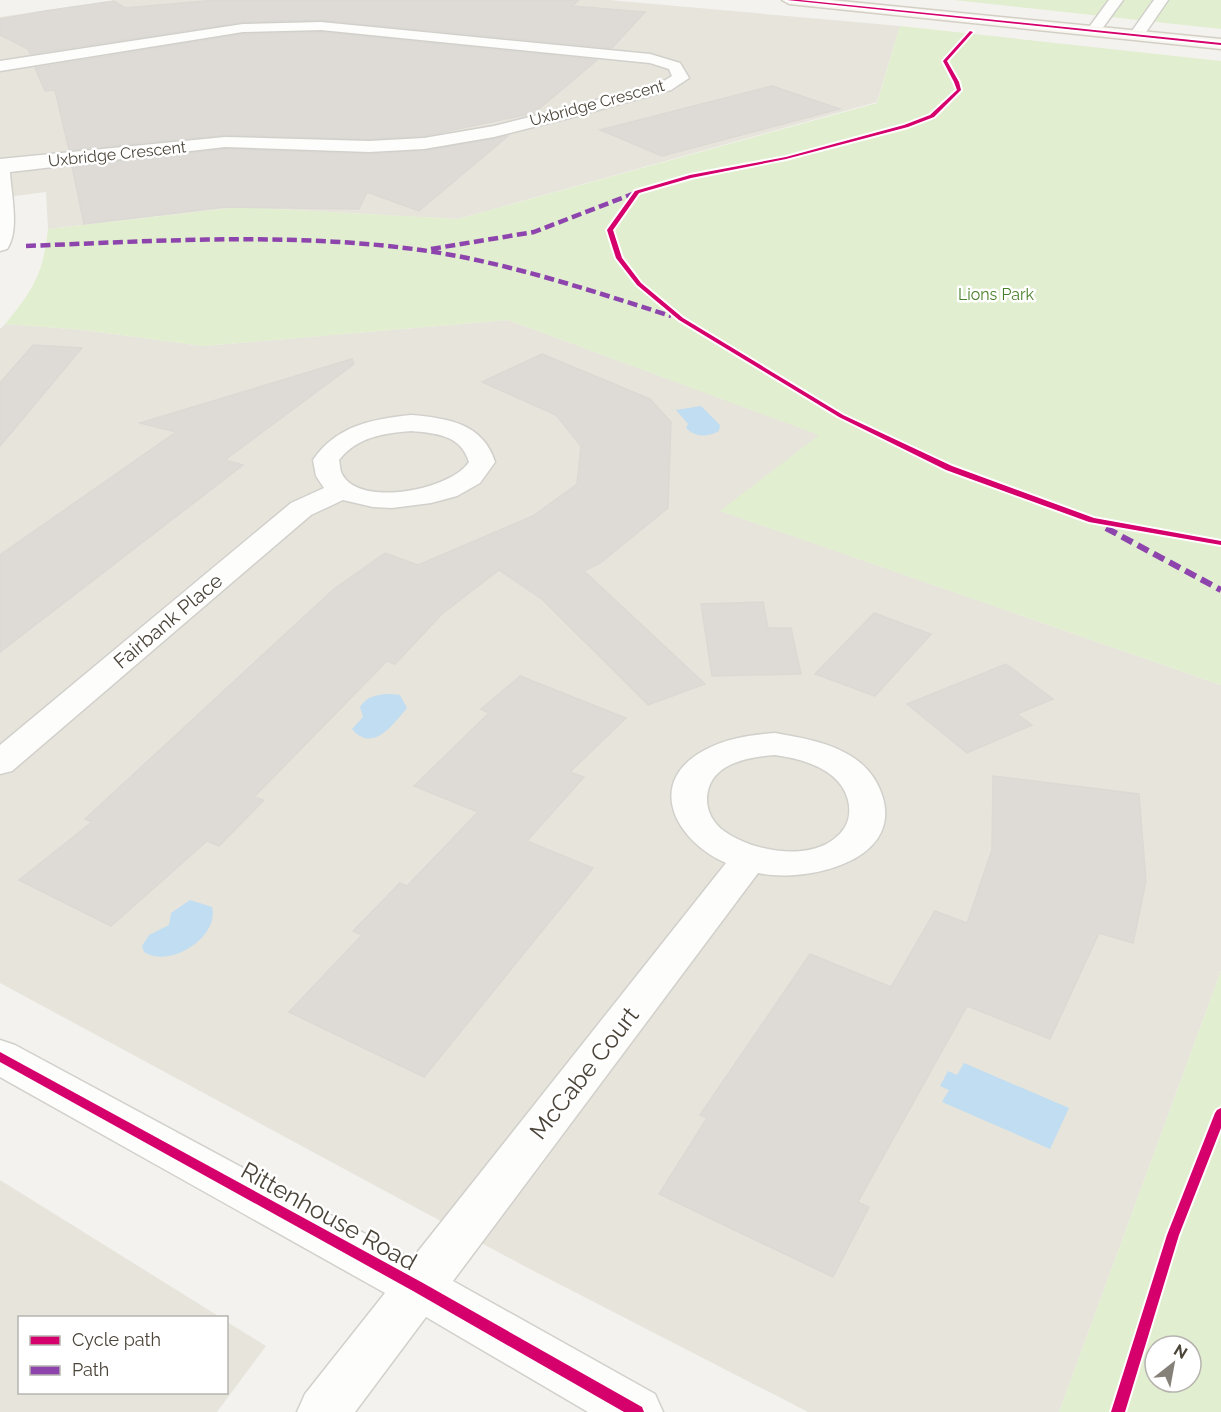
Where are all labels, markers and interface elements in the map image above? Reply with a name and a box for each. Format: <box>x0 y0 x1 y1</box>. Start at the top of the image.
street label: Uxbridge Crescent <box>528 76 667 130</box>
street label: Uxbridge Crescent <box>47 137 188 171</box>
park label: Lions Park <box>958 285 1035 304</box>
street label: Fairbank Place <box>109 568 228 674</box>
street label: McCabe Court <box>523 1001 645 1145</box>
street label: Rittenhouse Road <box>236 1156 422 1276</box>
legend <box>18 1316 228 1394</box>
text: Cycle path <box>72 1329 161 1350</box>
north arrow <box>1143 1334 1203 1394</box>
text: N <box>1170 1340 1191 1363</box>
text: Path <box>72 1359 109 1380</box>

